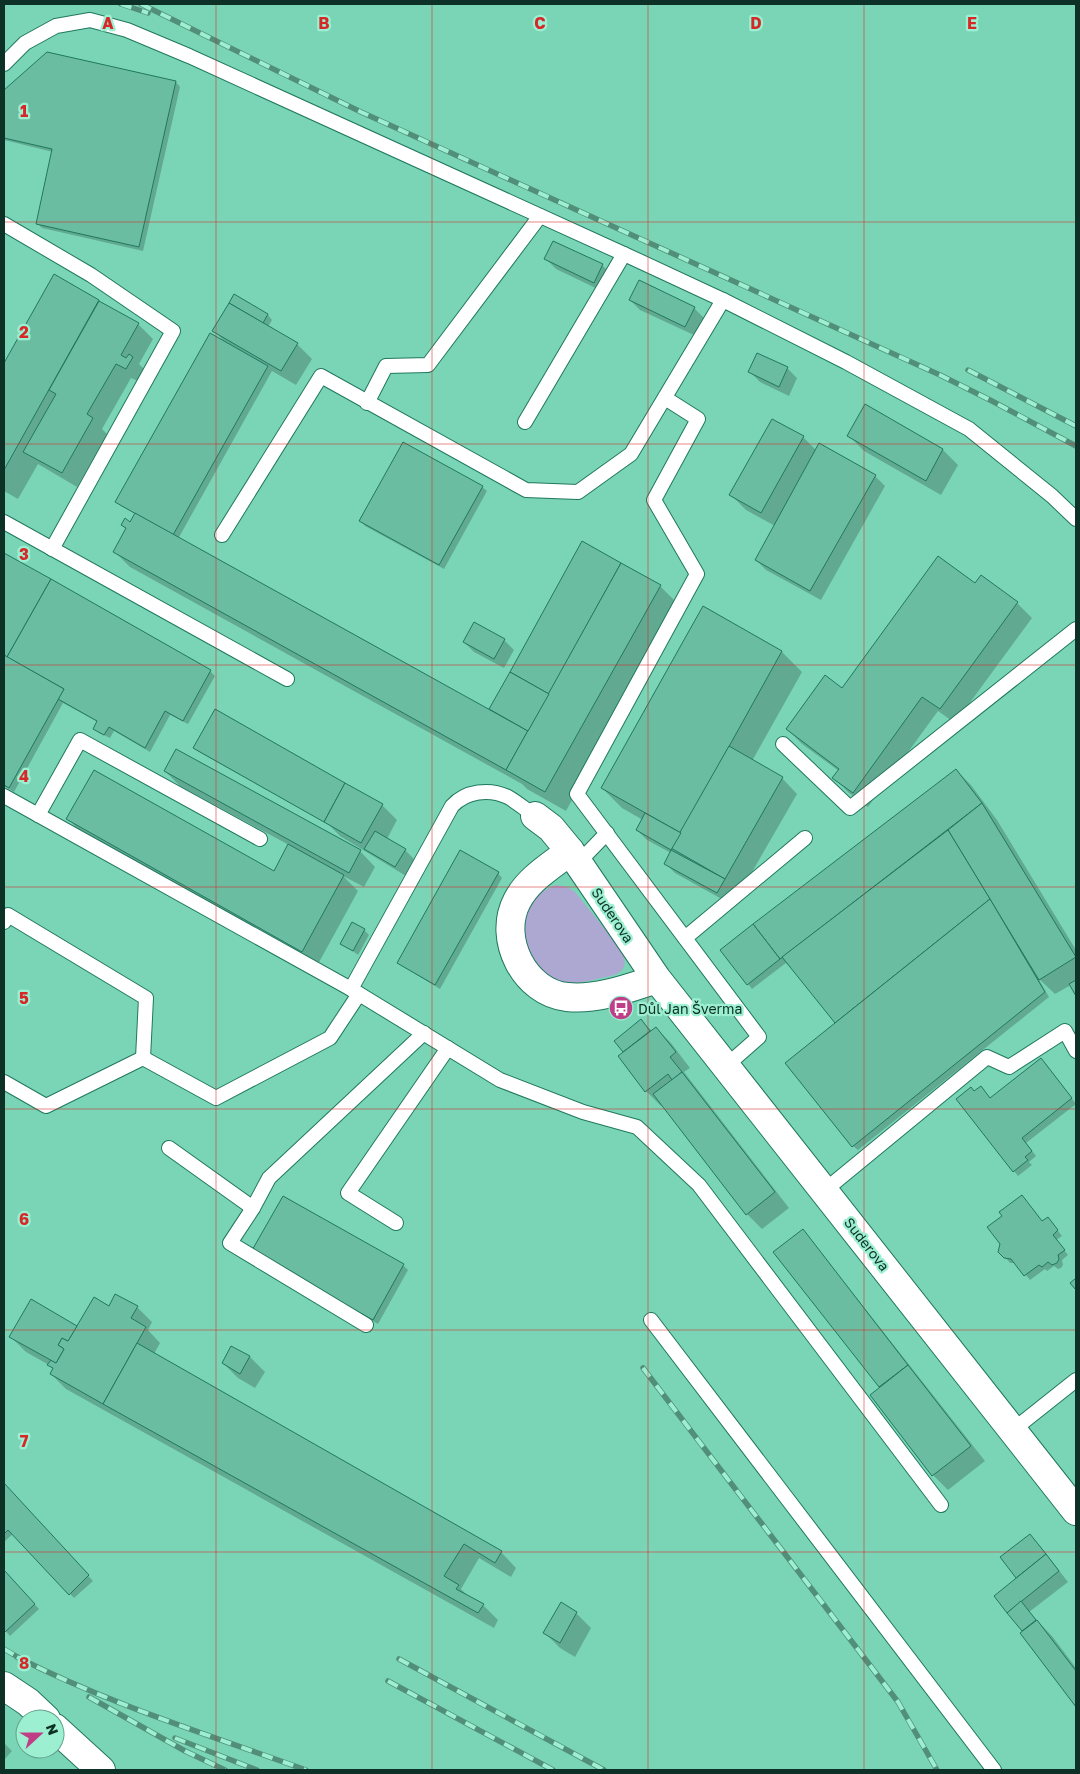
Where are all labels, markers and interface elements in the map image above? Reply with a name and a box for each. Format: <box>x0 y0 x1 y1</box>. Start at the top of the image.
text: A <box>102 13 114 33</box>
text: B <box>318 13 330 33</box>
text: C <box>534 13 546 33</box>
text: D <box>750 13 762 33</box>
text: E <box>967 13 977 33</box>
text: 1 <box>20 101 28 121</box>
text: 2 <box>19 322 29 342</box>
text: 3 <box>19 544 29 564</box>
text: 4 <box>19 766 29 786</box>
street label: Suderova <box>588 884 638 946</box>
text: 5 <box>19 988 29 1008</box>
bus stop icon: Důl Jan Šverma <box>608 995 634 1021</box>
place label: Důl Jan Šverma <box>638 1000 742 1017</box>
text: 6 <box>19 1209 29 1229</box>
street label: Suderova <box>841 1214 893 1274</box>
text: 7 <box>20 1431 29 1451</box>
text: 8 <box>19 1653 29 1673</box>
north arrow <box>15 1709 65 1759</box>
text: N <box>43 1721 62 1737</box>

